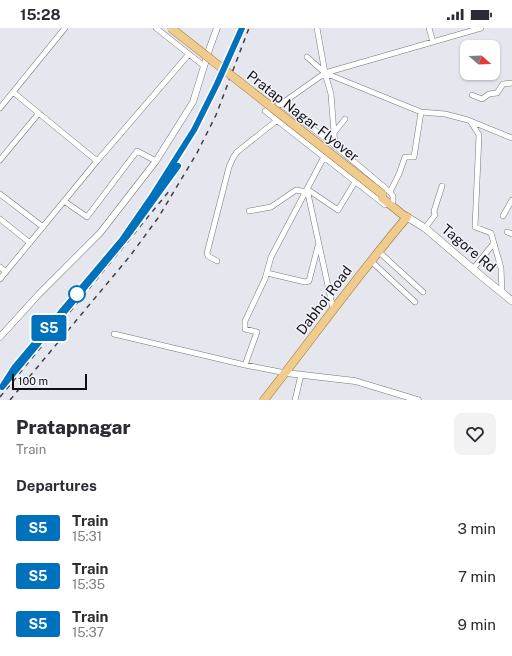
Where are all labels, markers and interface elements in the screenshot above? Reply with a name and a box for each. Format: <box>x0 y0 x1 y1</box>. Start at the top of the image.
text: 15:28 <box>20 6 60 23</box>
north arrow <box>460 40 500 80</box>
map controls <box>460 40 500 80</box>
street label: Pratap Nagar Flyover <box>244 67 362 165</box>
street label: Tagore Rd <box>439 221 499 275</box>
street label: Dabhoi Road <box>293 263 355 337</box>
unlabelled marker <box>68 285 86 303</box>
line badge: S5 <box>31 315 67 341</box>
text: S5 <box>39 320 59 336</box>
scale bar <box>12 372 87 391</box>
text: 100 m <box>18 375 48 387</box>
button: heart <box>454 413 496 455</box>
text: Pratapnagar <box>16 416 130 438</box>
text: Train <box>16 442 46 457</box>
text: Departures <box>16 477 97 494</box>
text: Train <box>72 512 108 529</box>
text: S5 <box>28 520 48 536</box>
text: 3 min <box>457 520 496 537</box>
text: 15:31 <box>72 529 102 544</box>
text: Train <box>72 560 108 577</box>
text: S5 <box>28 568 48 584</box>
text: 7 min <box>458 568 496 585</box>
text: 15:35 <box>72 577 105 592</box>
text: Train <box>72 608 108 625</box>
text: S5 <box>28 616 48 632</box>
text: 9 min <box>458 616 496 633</box>
text: 15:37 <box>72 625 104 640</box>

